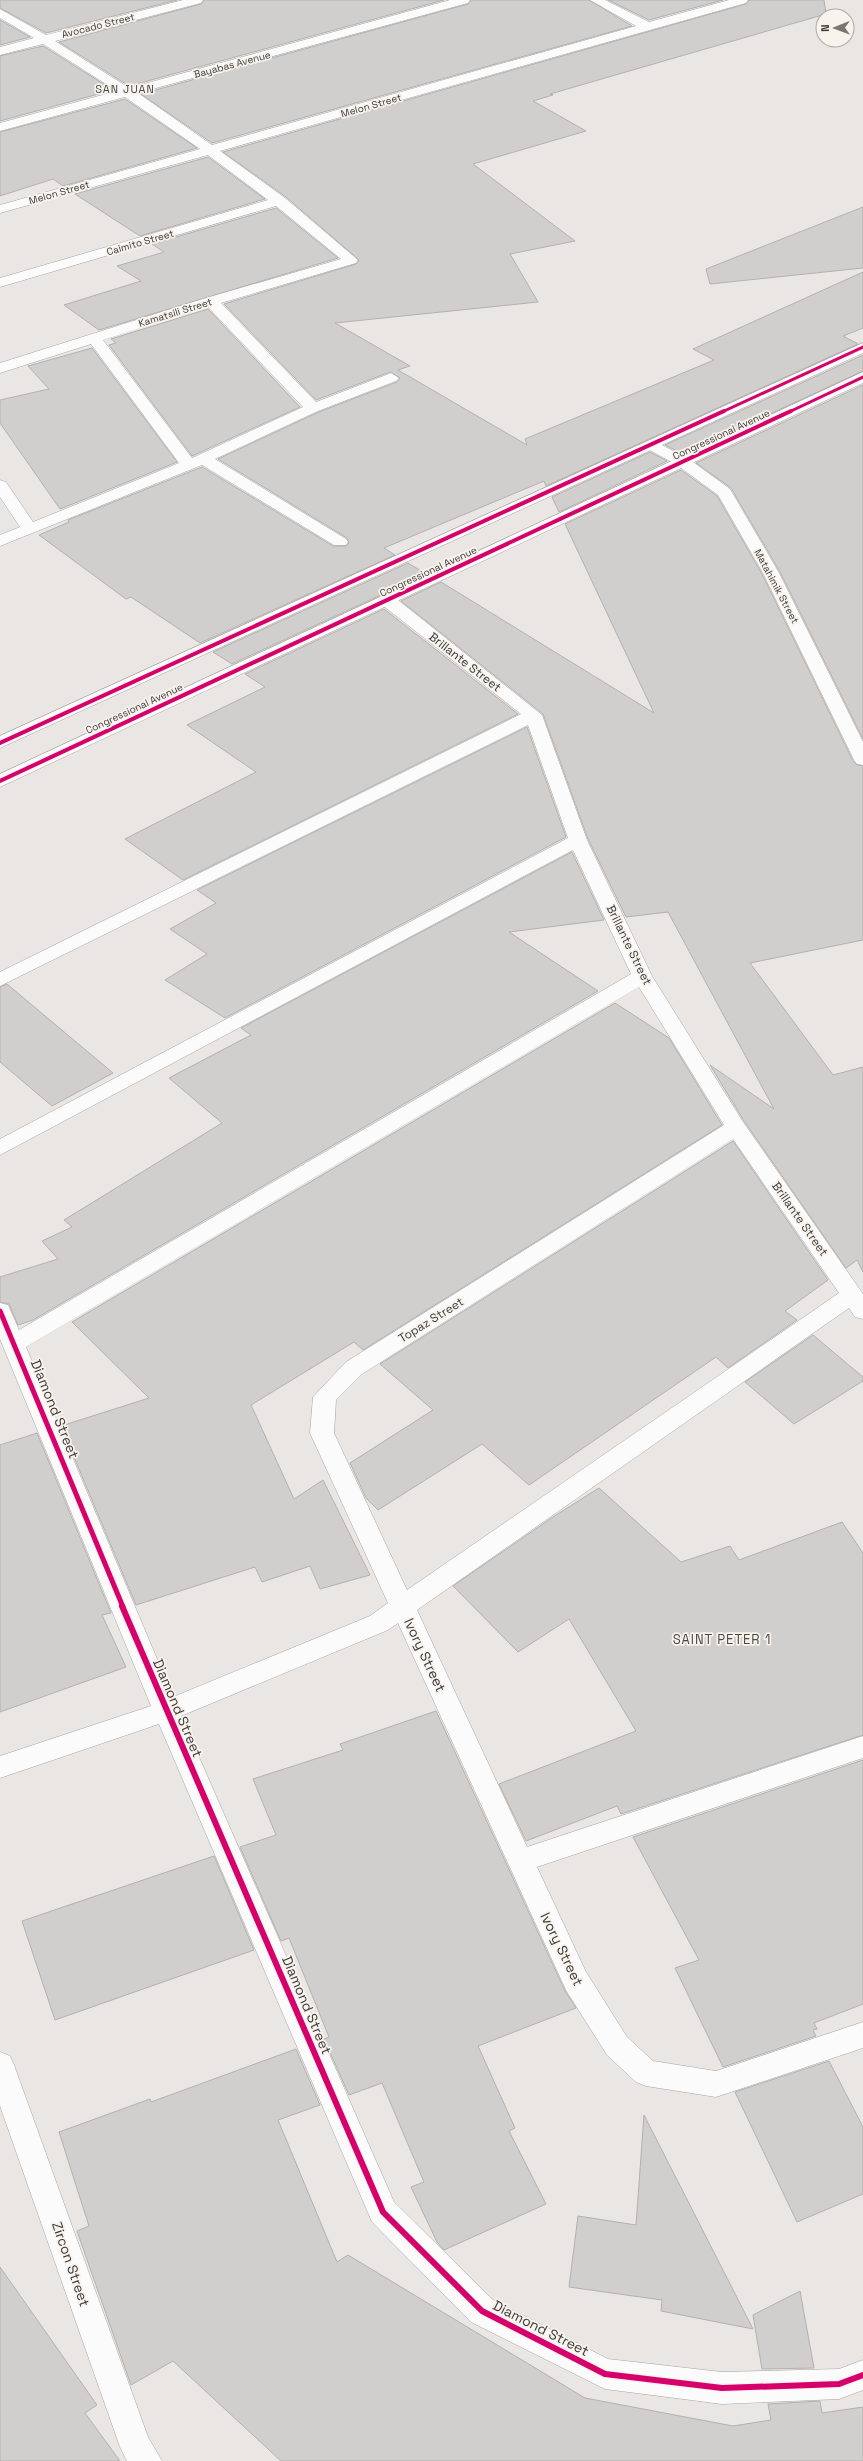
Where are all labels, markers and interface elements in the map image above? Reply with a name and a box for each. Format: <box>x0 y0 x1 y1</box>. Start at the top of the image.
north arrow <box>815 8 855 48</box>
street label: Avocado Street <box>60 10 136 41</box>
text: N <box>818 24 832 32</box>
street label: Bayabas Avenue <box>192 48 272 81</box>
district label: SAN JUAN <box>95 82 155 96</box>
street label: Melon Street <box>339 91 403 120</box>
street label: Melon Street <box>27 178 91 207</box>
street label: Caimito Street <box>105 227 176 258</box>
street label: Kamatsili Street <box>137 295 214 330</box>
street label: Congressional Avenue <box>670 406 772 463</box>
street label: Congressional Avenue <box>377 543 479 600</box>
street label: Matahimik Street <box>751 547 802 626</box>
street label: Brillante Street <box>426 629 504 695</box>
street label: Congressional Avenue <box>83 680 185 737</box>
street label: Brillante Street <box>603 902 655 988</box>
street label: Brillante Street <box>768 1179 832 1259</box>
street label: Topaz Street <box>395 1294 467 1346</box>
street label: Diamond Street <box>27 1357 83 1461</box>
street label: Ivory Street <box>400 1615 450 1695</box>
district label: SAINT PETER 1 <box>673 1631 771 1648</box>
street label: Diamond Street <box>149 1656 207 1760</box>
street label: Ivory Street <box>536 1909 588 1989</box>
street label: Diamond Street <box>278 1953 336 2057</box>
street label: Zircon Street <box>48 2219 94 2309</box>
street label: Diamond Street <box>490 2296 592 2360</box>

